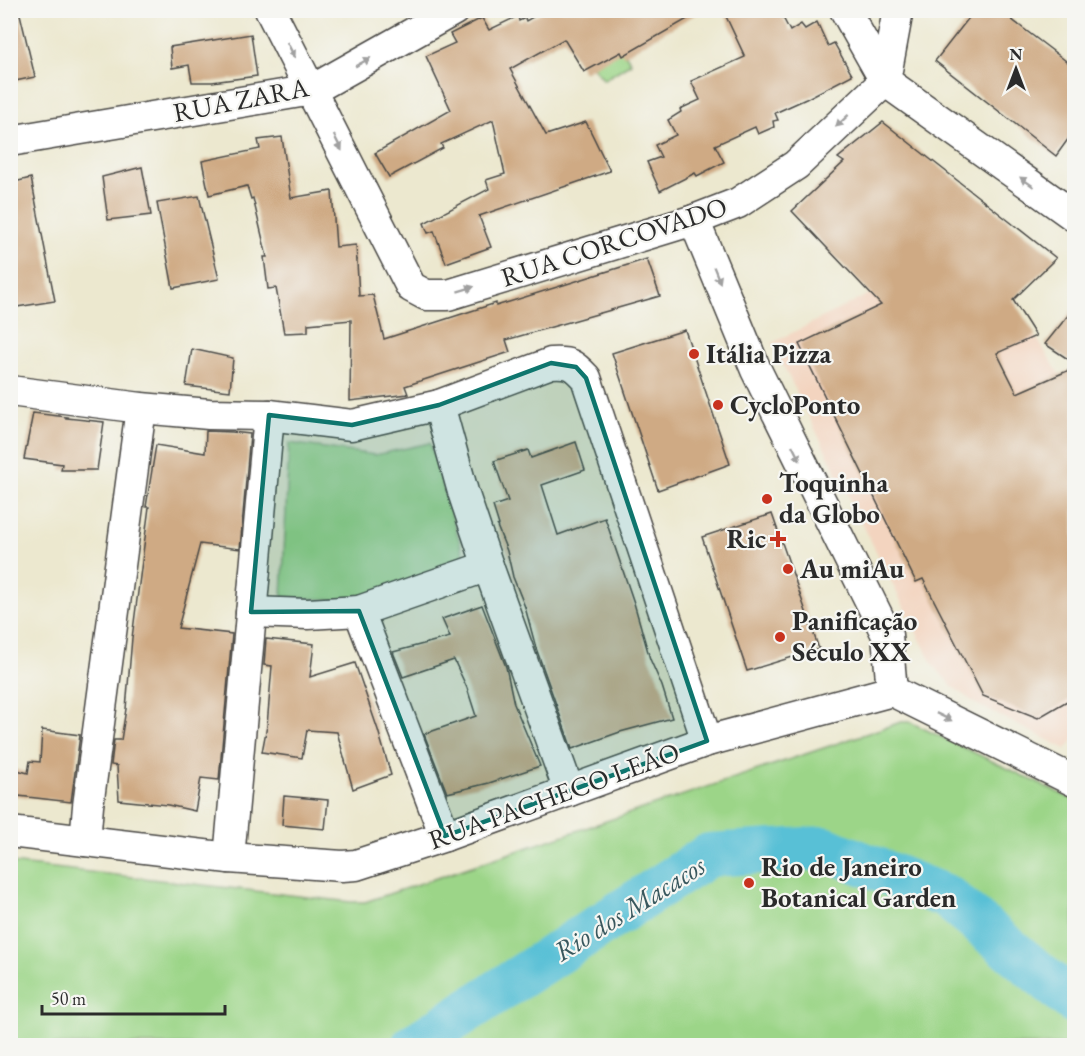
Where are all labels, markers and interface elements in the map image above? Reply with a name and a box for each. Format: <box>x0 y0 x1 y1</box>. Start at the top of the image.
north arrow <box>986 39 1046 99</box>
one-way arrow <box>286 42 296 59</box>
text: N <box>1010 44 1023 65</box>
one-way arrow <box>355 57 372 67</box>
street label: RUA ZARA <box>170 69 312 130</box>
one-way arrow <box>835 114 849 128</box>
one-way arrow <box>333 134 343 151</box>
one-way arrow <box>1020 176 1036 188</box>
street label: RUA CORCOVADO <box>497 189 731 295</box>
one-way arrow <box>712 266 722 284</box>
one-way arrow <box>457 284 475 293</box>
place label: Itália Pizza <box>706 336 832 371</box>
marker: Itália Pizza <box>687 347 701 361</box>
place label: CycloPonto <box>730 387 860 422</box>
marker: CycloPonto <box>711 398 725 412</box>
one-way arrow <box>791 444 801 461</box>
place label: Toquinha da Globo <box>779 465 888 531</box>
marker: Toquinha da Globo <box>760 492 774 506</box>
place label: Ric <box>726 521 766 556</box>
marker: Ric <box>771 532 785 546</box>
place label: Au miAu <box>799 551 904 586</box>
marker: Au miAu <box>781 562 795 576</box>
place label: Panificação Século XX <box>792 603 917 669</box>
marker: Panificação Século XX <box>773 630 787 644</box>
one-way arrow <box>935 711 953 721</box>
street label: RUA PACHECO LEÃO <box>424 734 684 857</box>
water label: Rio dos Macacos <box>546 847 712 969</box>
place label: Rio de Janeiro Botanical Garden <box>761 849 956 915</box>
marker: Rio de Janeiro Botanical Garden <box>742 876 756 890</box>
scale bar <box>42 978 225 1016</box>
text: 50 m <box>51 987 86 1010</box>

